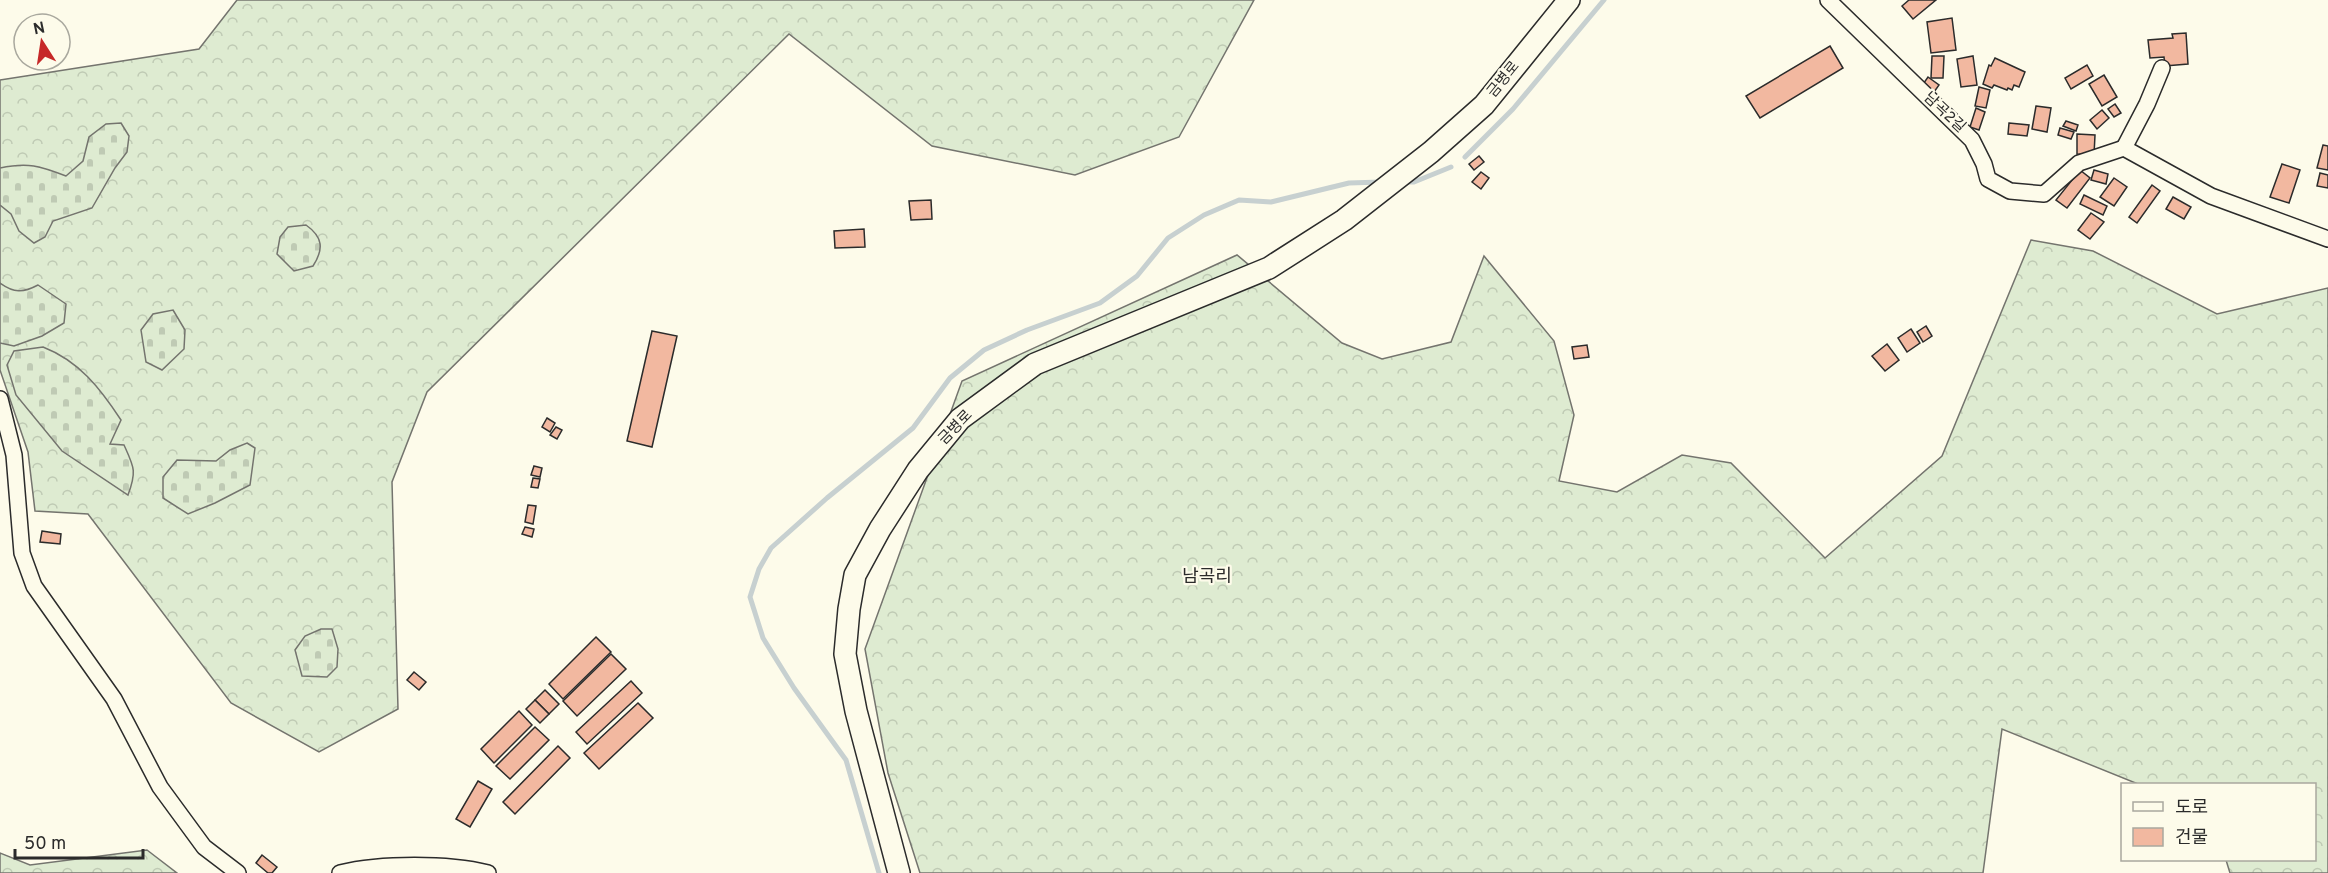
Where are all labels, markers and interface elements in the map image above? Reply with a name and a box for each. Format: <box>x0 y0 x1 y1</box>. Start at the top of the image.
north arrow <box>12 12 72 72</box>
text: N <box>32 18 47 40</box>
street label: 금병로 <box>1484 58 1524 102</box>
street label: 남곡2길 <box>1919 89 1969 137</box>
street label: 금병로 <box>935 407 977 449</box>
district label: 남곡리 <box>1182 566 1232 589</box>
legend <box>2121 783 2316 861</box>
text: 도로 <box>2175 797 2208 820</box>
scale bar <box>15 822 142 860</box>
text: 건물 <box>2175 827 2208 850</box>
text: 50 m <box>24 833 66 856</box>

